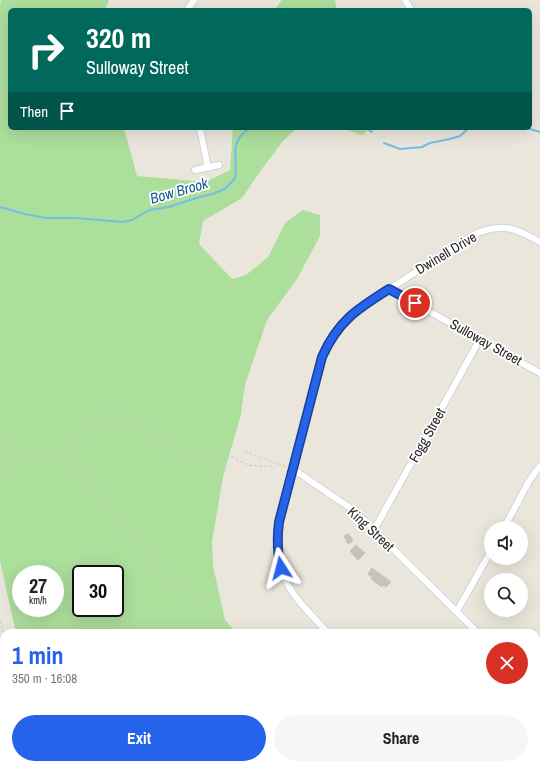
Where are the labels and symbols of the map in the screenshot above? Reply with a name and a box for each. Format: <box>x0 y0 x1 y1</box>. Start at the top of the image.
water label: Bow Brook <box>147 172 211 209</box>
street label: Dwinell Drive <box>412 228 480 278</box>
pin <box>398 286 432 320</box>
street label: Sulloway Street <box>447 315 525 369</box>
street label: Fogg Street <box>405 405 449 465</box>
street label: King Street <box>344 503 398 555</box>
position arrow <box>260 547 302 589</box>
speed limit sign: 30 <box>72 565 124 617</box>

